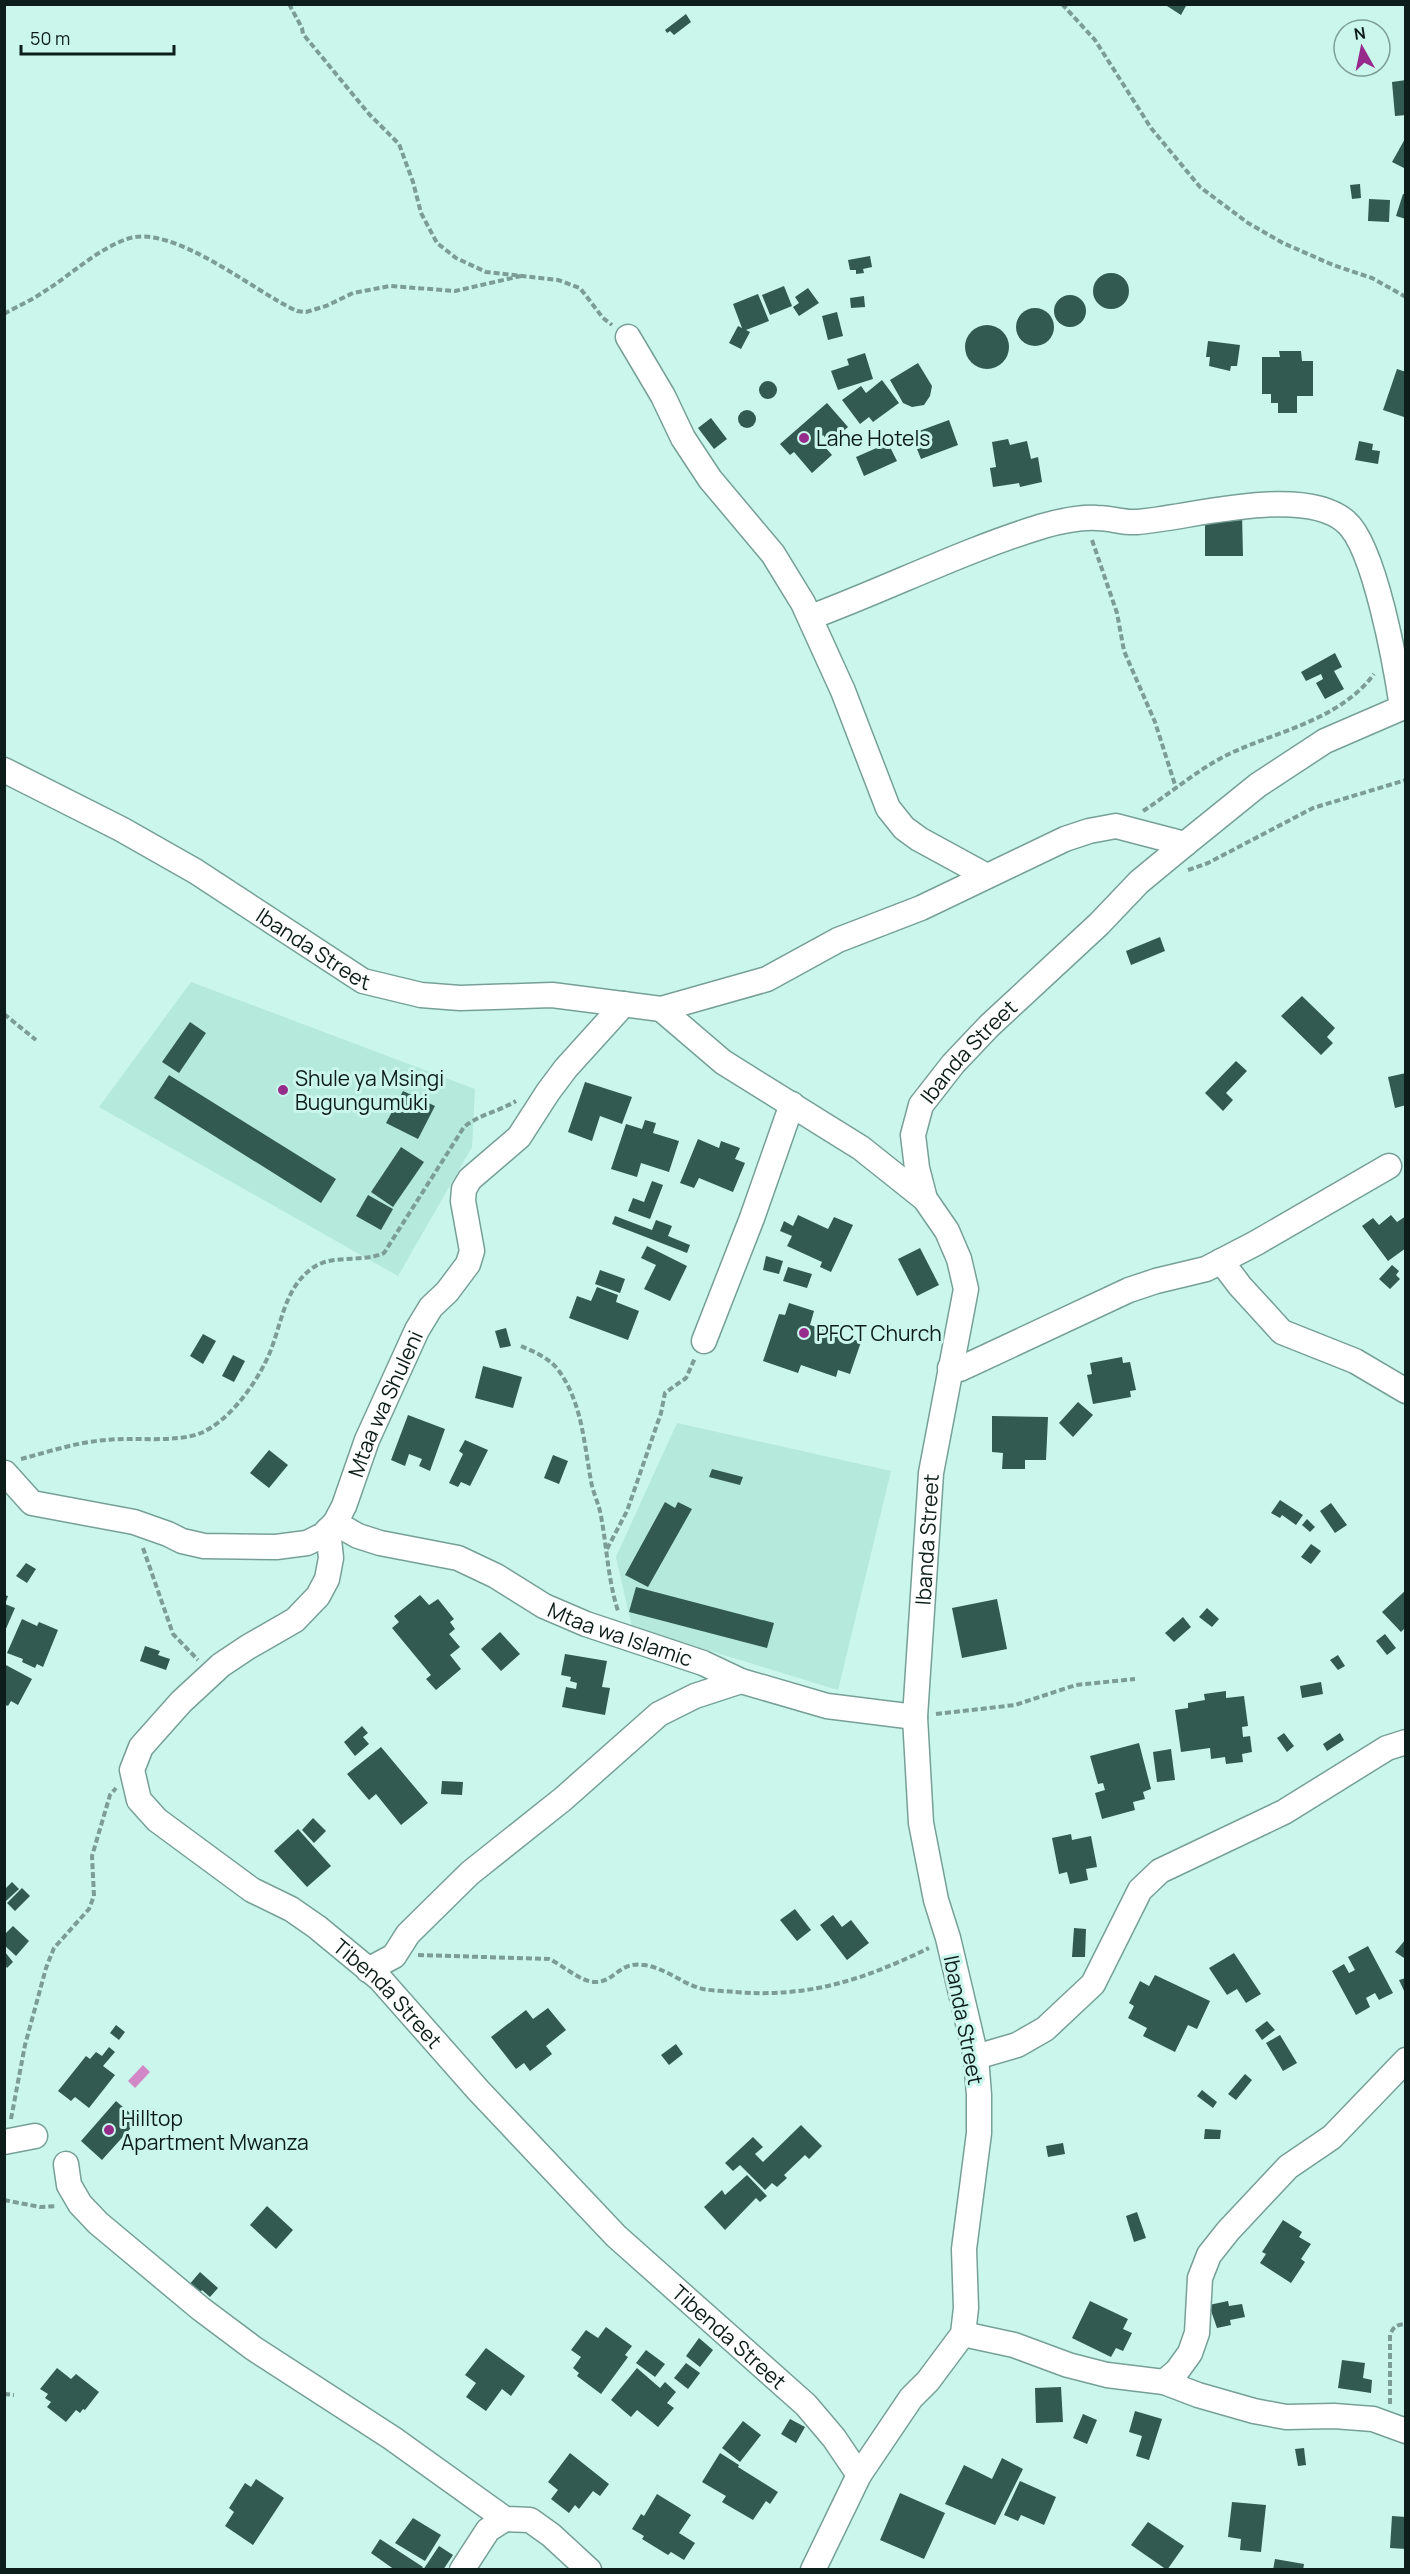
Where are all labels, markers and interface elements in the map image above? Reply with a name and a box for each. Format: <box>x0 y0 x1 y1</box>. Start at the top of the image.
scale bar <box>21 18 174 56</box>
north arrow <box>1332 18 1392 78</box>
text: N <box>1352 21 1367 45</box>
text: 50 m <box>30 26 70 50</box>
place label: Lahe Hotels <box>816 424 930 452</box>
marker: Lahe Hotels <box>797 431 811 445</box>
street label: Ibanda Street <box>251 901 373 996</box>
street label: Ibanda Street <box>914 993 1023 1109</box>
place label: Shule ya Msingi Bugungumuki <box>295 1064 444 1116</box>
marker: Shule ya Msingi Bugungumuki <box>276 1083 290 1097</box>
place label: PFCT Church <box>816 1319 942 1347</box>
street label: Mtaa wa Shuleni <box>341 1326 429 1481</box>
marker: PFCT Church <box>797 1326 811 1340</box>
street label: Ibanda Street <box>908 1473 945 1606</box>
street label: Mtaa wa Islamic <box>544 1595 696 1673</box>
street label: Tibenda Street <box>327 1932 449 2054</box>
street label: Ibanda Street <box>938 1953 990 2087</box>
place label: Hilltop Apartment Mwanza <box>121 2104 309 2156</box>
marker: Hilltop Apartment Mwanza <box>102 2123 116 2137</box>
street label: Tibenda Street <box>666 2278 792 2395</box>

